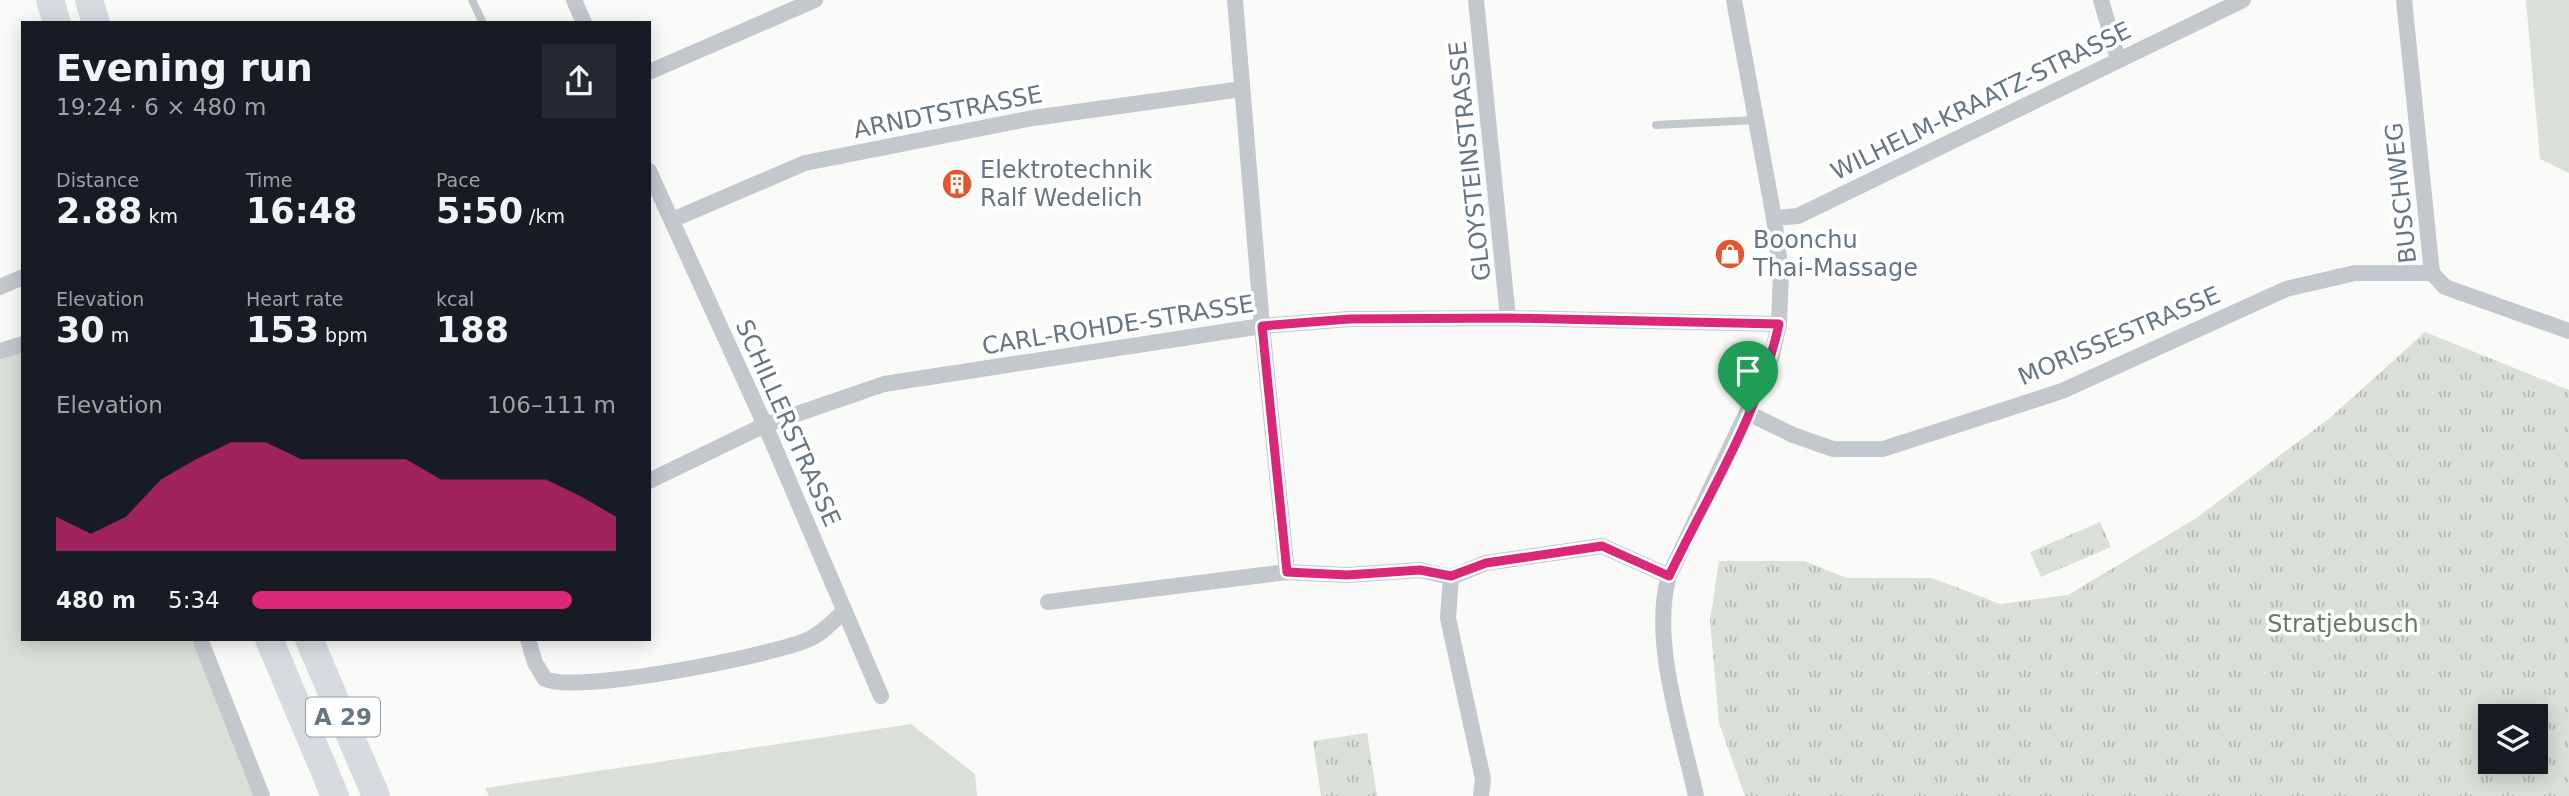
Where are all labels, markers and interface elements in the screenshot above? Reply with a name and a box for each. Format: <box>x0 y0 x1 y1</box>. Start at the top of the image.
street label: WILHELM-KRAATZ-STRASSE <box>1826 16 2136 186</box>
street label: GLOYSTEINSTRASSE <box>1443 40 1497 282</box>
button: share <box>542 44 616 118</box>
text: Evening run <box>56 46 313 90</box>
street label: ARNDTSTRASSE <box>851 80 1045 144</box>
text: 19:24 · 6 × 480 m <box>56 94 266 120</box>
street label: BUSCHWEG <box>2380 121 2422 265</box>
place label: Elektrotechnik Ralf Wedelich <box>980 156 1152 212</box>
building icon: Elektrotechnik Ralf Wedelich <box>940 167 974 201</box>
text: Distance <box>56 169 139 191</box>
text: Time <box>246 169 293 191</box>
text: Pace <box>436 169 480 191</box>
text: 2.88 <box>56 191 142 231</box>
text: 16:48 <box>246 191 357 231</box>
text: 5:50 <box>436 191 523 231</box>
text: km <box>142 205 178 227</box>
text: /km <box>523 205 565 227</box>
place label: Boonchu Thai-Massage <box>1752 226 1918 282</box>
shop icon: Boonchu Thai-Massage <box>1713 237 1747 271</box>
street label: MORISSESTRASSE <box>2014 281 2224 391</box>
text: Elevation <box>56 288 144 310</box>
text: Heart rate <box>246 288 344 310</box>
text: kcal <box>436 288 474 310</box>
street label: CARL-ROHDE-STRASSE <box>980 290 1256 360</box>
text: 30 <box>56 310 105 350</box>
text: 153 <box>246 310 319 350</box>
text: 188 <box>436 310 509 350</box>
street label: SCHILLERSTRASSE <box>730 315 846 531</box>
text: m <box>105 324 129 346</box>
text: bpm <box>319 324 368 346</box>
pin <box>1718 341 1778 413</box>
icon: arrive <box>1729 352 1767 390</box>
text: Elevation <box>56 392 163 418</box>
text: 106–111 m <box>487 392 616 418</box>
text: 480 m <box>56 587 136 613</box>
text: 5:34 <box>168 587 220 613</box>
park label: Stratjebusch <box>2267 610 2419 638</box>
road number: A 29 <box>306 698 380 736</box>
map controls <box>2478 704 2548 774</box>
button: layers <box>2478 704 2548 774</box>

